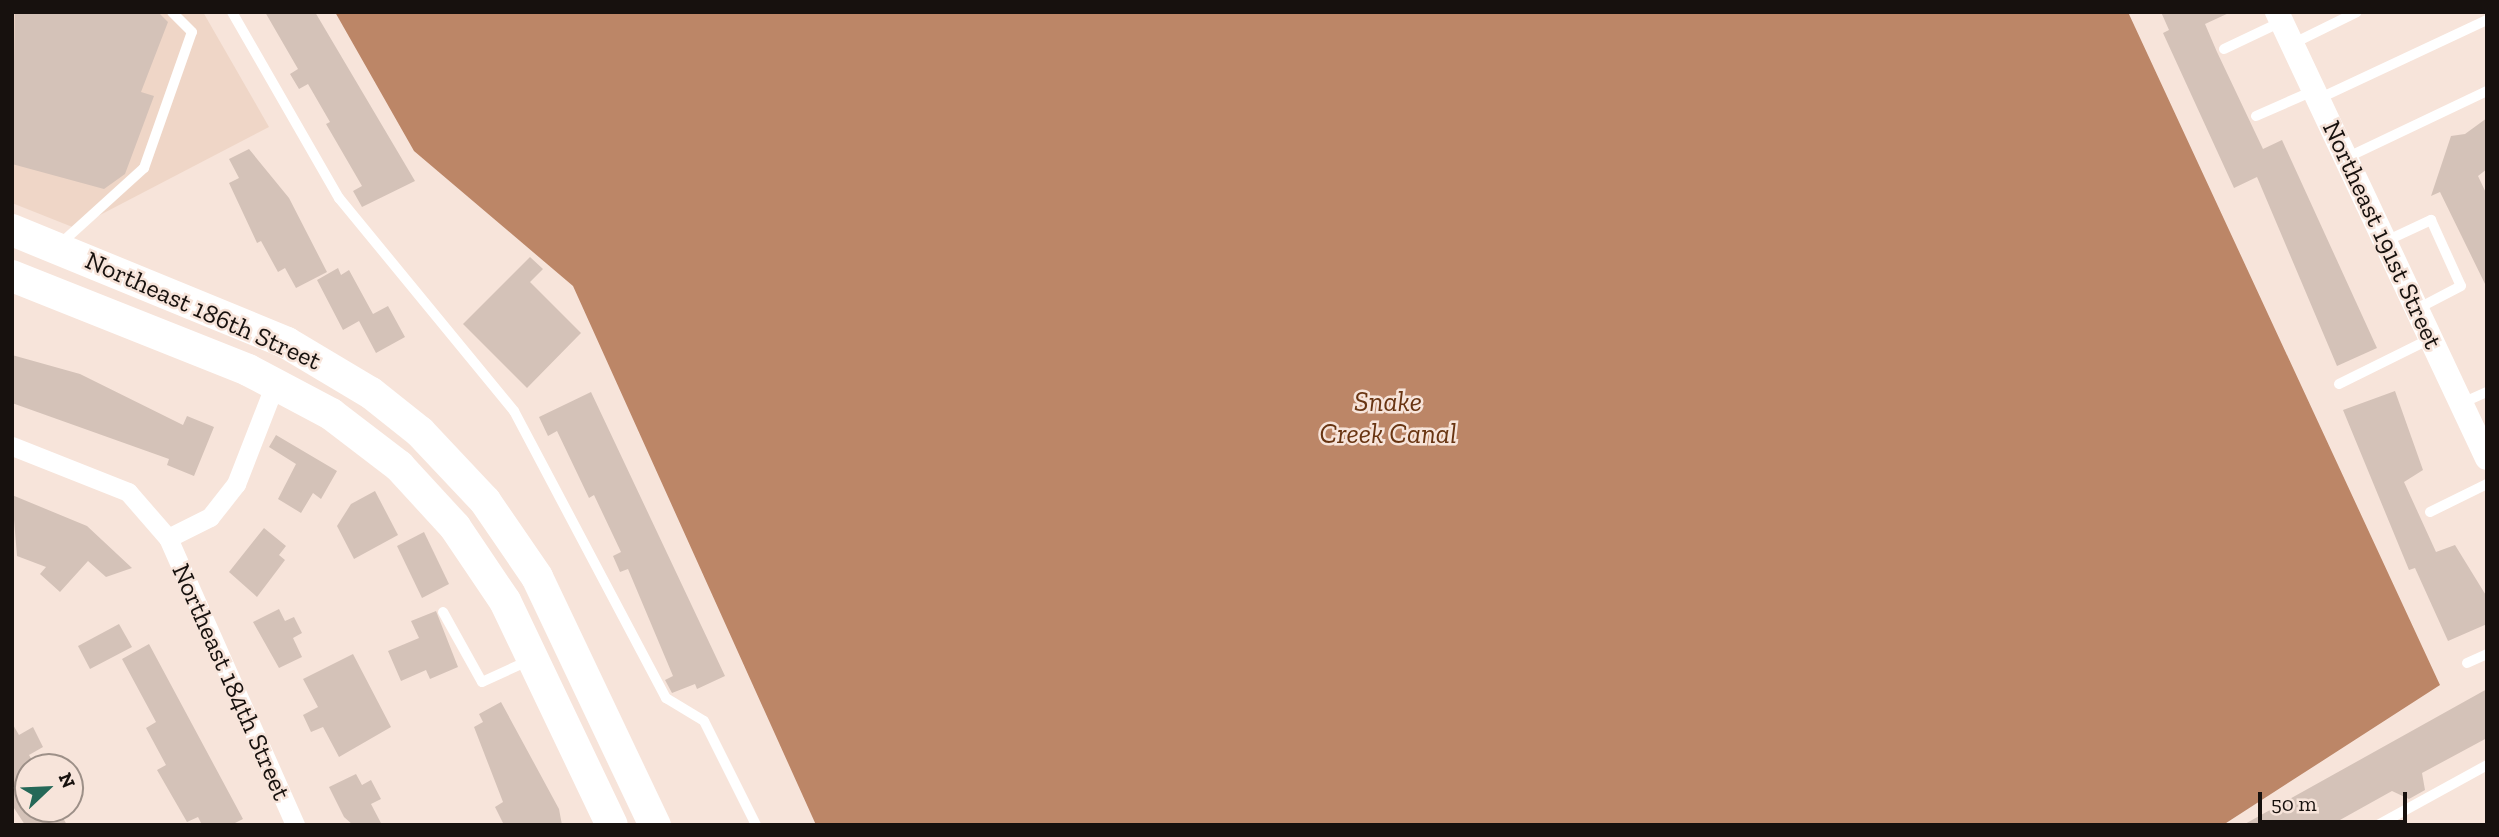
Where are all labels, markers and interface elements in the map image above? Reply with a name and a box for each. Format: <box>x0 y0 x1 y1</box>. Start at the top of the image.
street label: Northeast 191st Street <box>2315 116 2449 354</box>
street label: Northeast 186th Street <box>80 245 326 377</box>
water label: Snake Creek Canal <box>1319 385 1457 451</box>
street label: Northeast 184th Street <box>165 559 297 805</box>
north arrow <box>14 753 84 823</box>
text: N <box>54 769 80 792</box>
scale bar <box>2261 778 2410 822</box>
text: 50 m <box>2271 791 2317 816</box>

